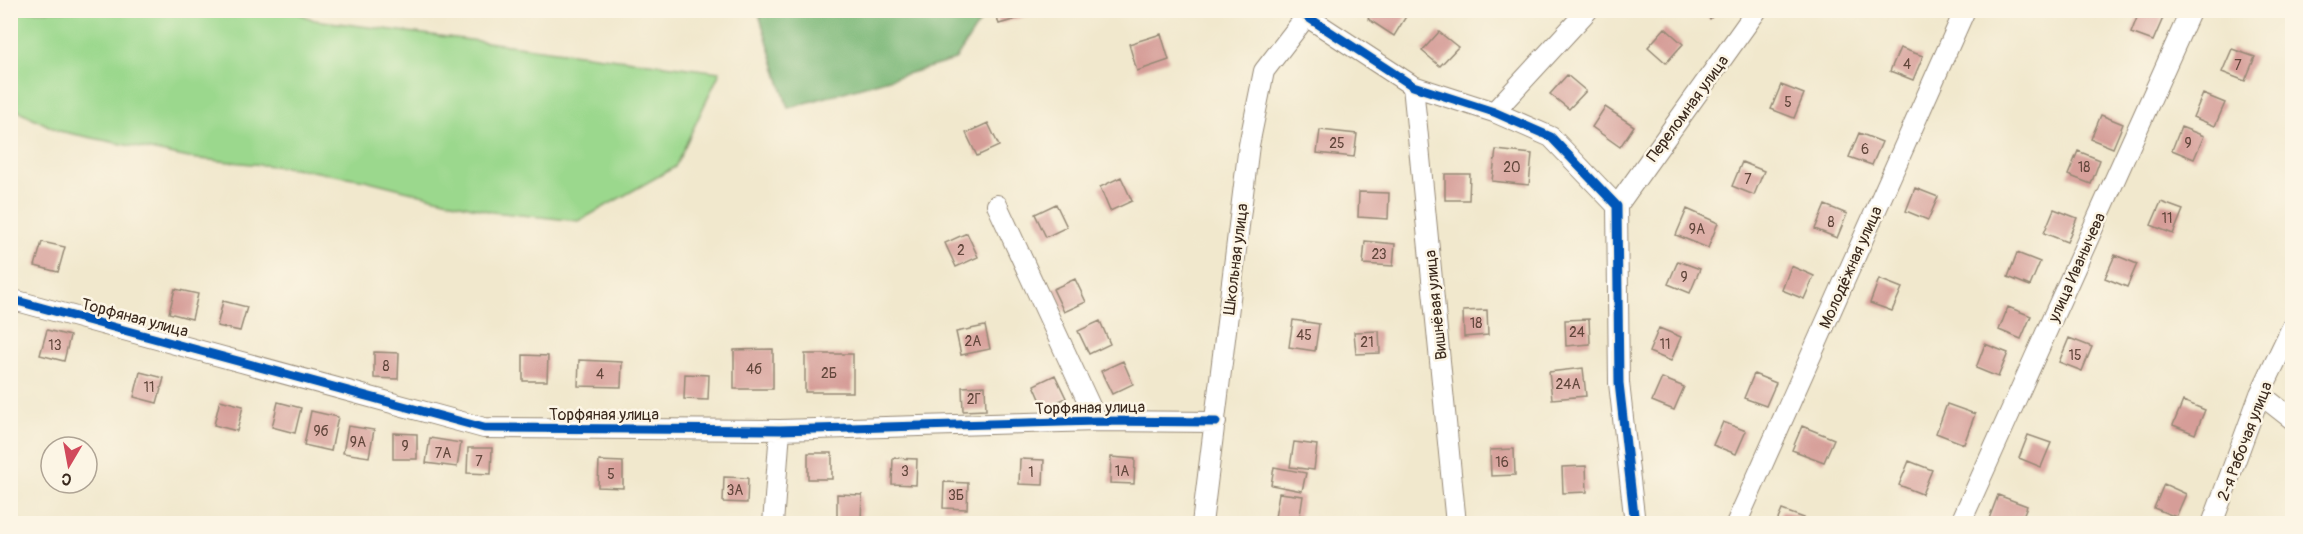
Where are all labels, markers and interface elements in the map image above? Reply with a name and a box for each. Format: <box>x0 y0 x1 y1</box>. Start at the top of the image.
street label: Переломная улица <box>1642 51 1733 166</box>
house number: 4 <box>1903 56 1911 73</box>
house number: 7 <box>2234 57 2242 74</box>
house number: 5 <box>1784 94 1792 111</box>
house number: 25 <box>1329 135 1345 152</box>
house number: 9 <box>2184 135 2192 152</box>
house number: 6 <box>1861 141 1869 158</box>
house number: 20 <box>1503 159 1521 176</box>
house number: 18 <box>2078 159 2090 176</box>
house number: 7 <box>1744 171 1752 188</box>
street label: Школьная улица <box>1219 202 1253 316</box>
street label: Молодёжная улица <box>1815 203 1887 332</box>
street label: улица Иванычева <box>2043 210 2110 326</box>
house number: 11 <box>2162 210 2172 227</box>
house number: 8 <box>1827 214 1835 231</box>
house number: 9А <box>1689 221 1705 238</box>
house number: 2 <box>957 242 965 259</box>
house number: 23 <box>1371 246 1387 263</box>
street label: Вишнёвая улица <box>1420 249 1452 361</box>
house number: 9 <box>1680 269 1688 286</box>
street label: Торфяная улица <box>79 294 191 342</box>
house number: 18 <box>1470 315 1482 332</box>
house number: 24 <box>1569 324 1585 341</box>
house number: 45 <box>1296 327 1312 344</box>
house number: 2А <box>965 333 981 350</box>
house number: 21 <box>1360 334 1374 351</box>
house number: 11 <box>1660 336 1670 353</box>
house number: 13 <box>48 337 62 354</box>
house number: 15 <box>2068 347 2082 364</box>
house number: 8 <box>382 358 390 375</box>
house number: 4б <box>746 361 762 378</box>
house number: 2Б <box>821 365 837 382</box>
house number: 4 <box>596 366 604 383</box>
house number: 24А <box>1555 376 1581 393</box>
house number: 11 <box>144 379 154 396</box>
street label: 2-я Рабочая улица <box>2213 379 2277 504</box>
house number: 2Г <box>967 391 981 408</box>
street label: Торфяная улица <box>1035 397 1145 419</box>
street label: Торфяная улица <box>549 405 659 425</box>
house number: 9б <box>313 423 329 440</box>
house number: 9А <box>350 434 366 451</box>
north arrow <box>39 435 99 495</box>
house number: 9 <box>401 438 409 455</box>
house number: 7А <box>435 445 451 462</box>
house number: 7 <box>475 453 483 470</box>
house number: 16 <box>1495 454 1509 471</box>
house number: 3 <box>901 463 909 480</box>
house number: 1А <box>1115 463 1129 480</box>
house number: 1 <box>1028 464 1034 481</box>
house number: 5 <box>607 466 615 483</box>
text: С <box>60 468 73 489</box>
house number: 3А <box>727 482 743 499</box>
house number: 3Б <box>948 487 964 504</box>

